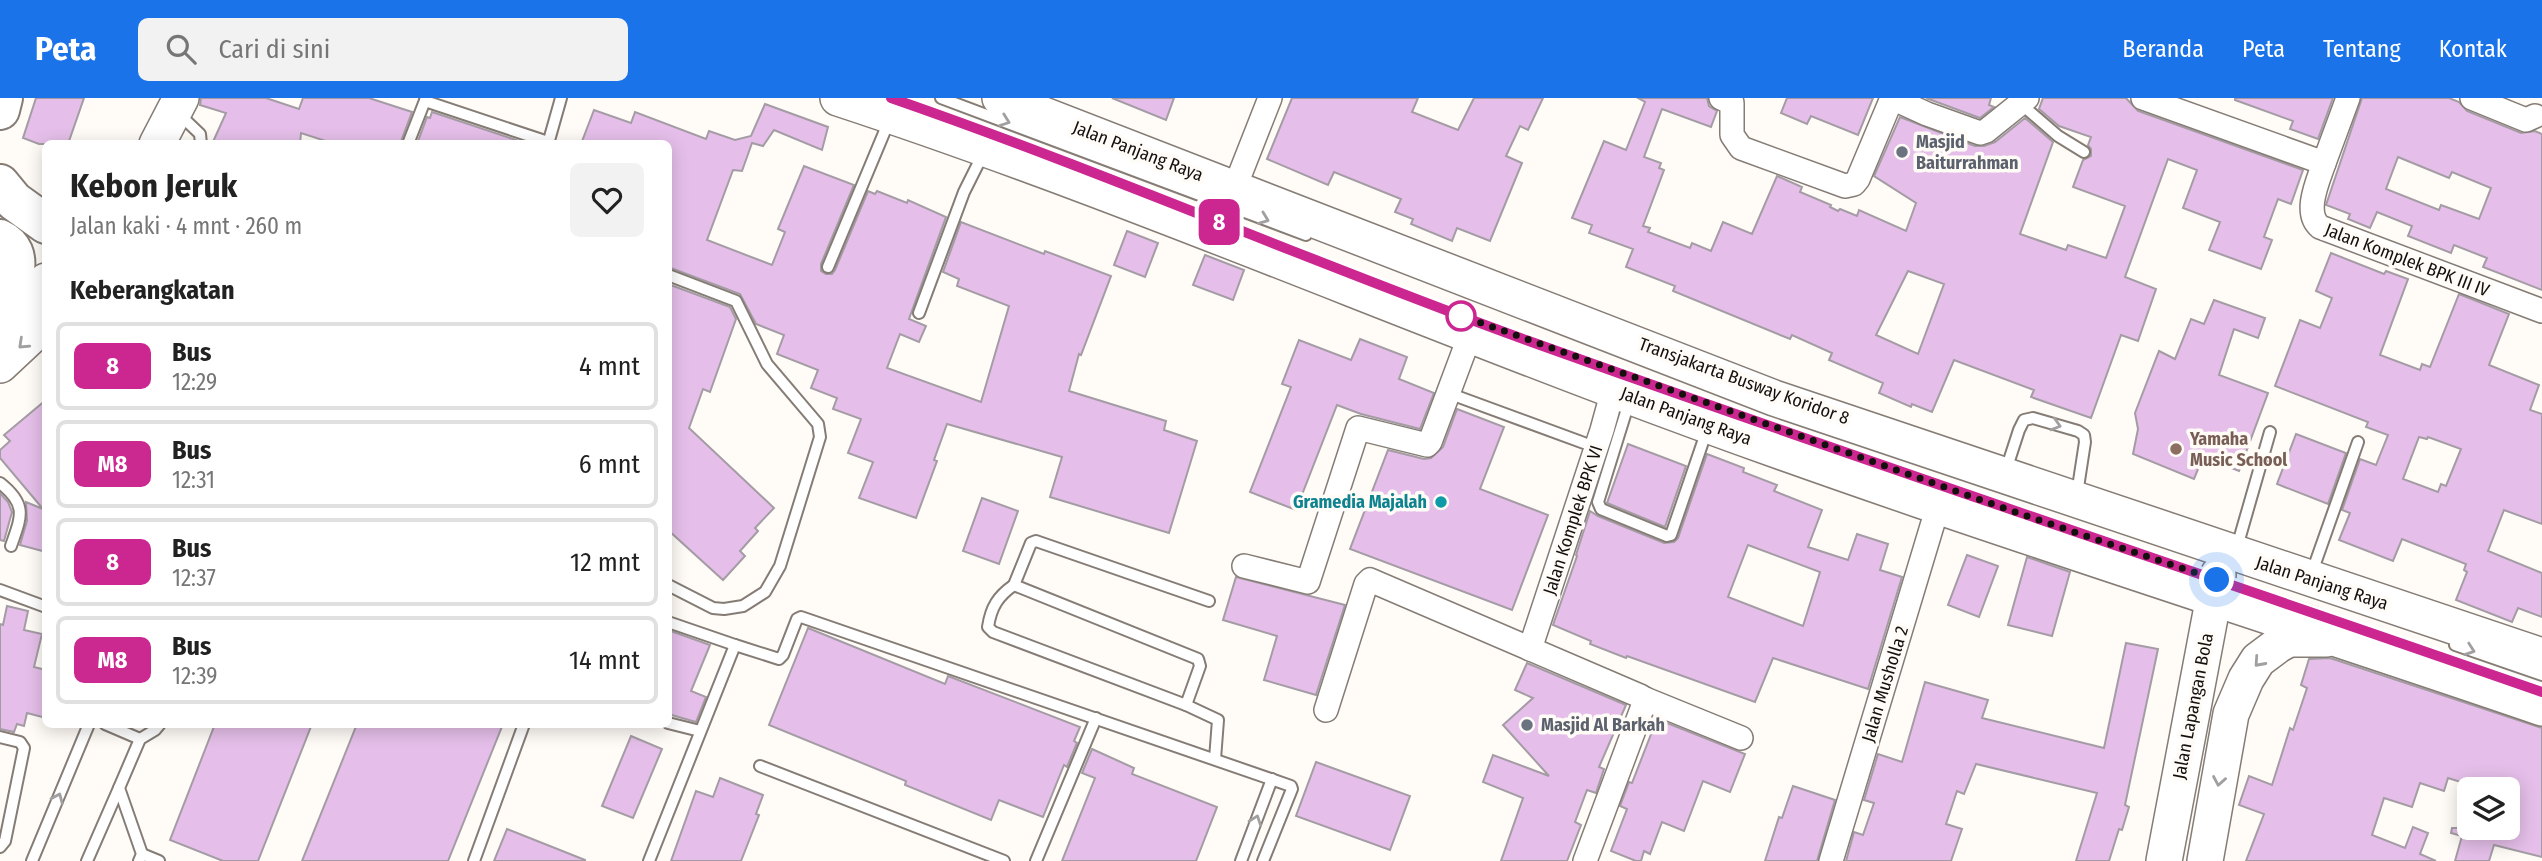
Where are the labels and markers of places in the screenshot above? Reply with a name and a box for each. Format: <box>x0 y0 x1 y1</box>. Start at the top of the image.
place label: Masjid Baiturrahman <box>1916 131 2019 174</box>
marker: Masjid Baiturrahman <box>1894 144 1910 160</box>
unlabelled marker <box>1446 301 1476 331</box>
place label: Yamaha Music School <box>2189 428 2287 471</box>
marker: Yamaha Music School <box>2168 441 2184 457</box>
place label: Gramedia Majalah <box>1293 491 1427 513</box>
marker: Gramedia Majalah <box>1433 494 1449 510</box>
place label: Masjid Al Barkah <box>1541 714 1665 736</box>
marker: Masjid Al Barkah <box>1519 717 1535 733</box>

